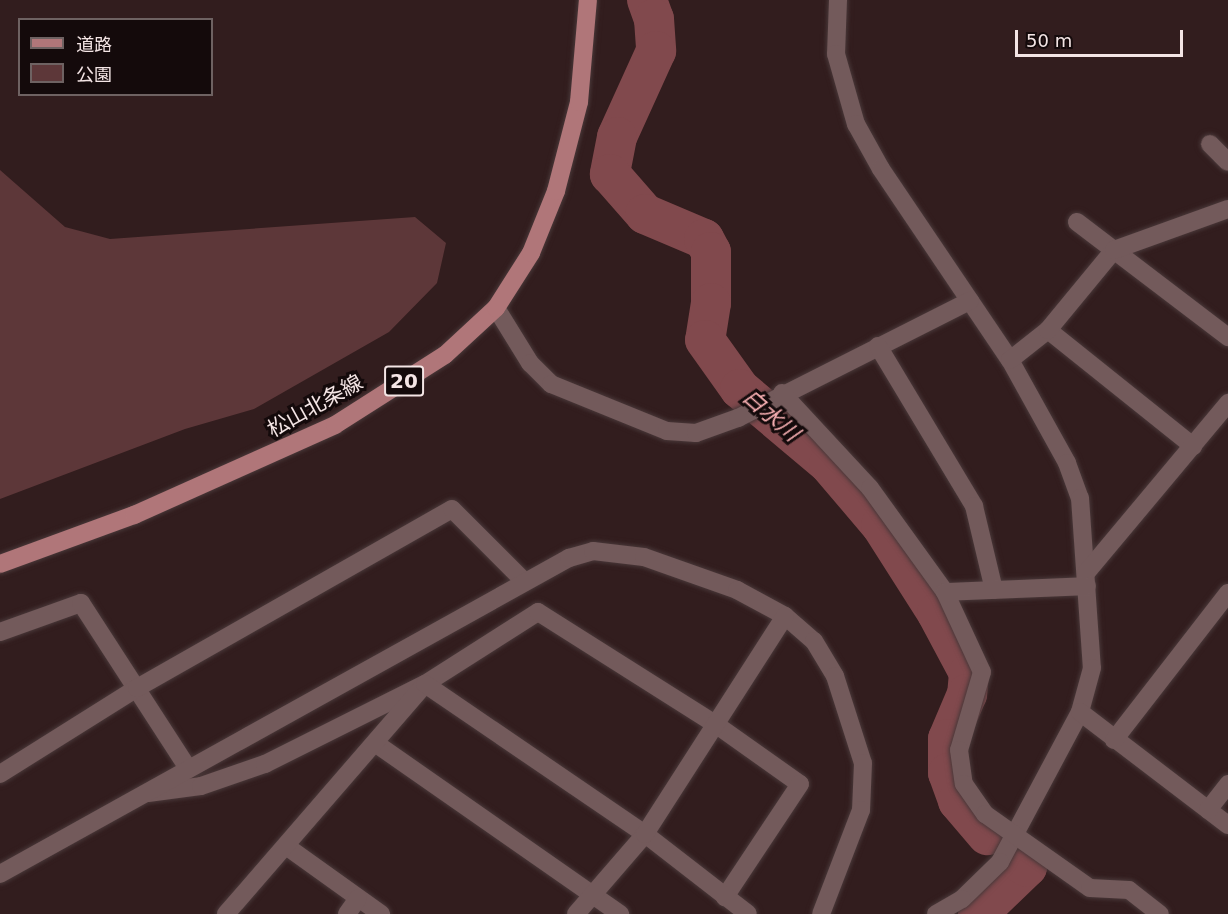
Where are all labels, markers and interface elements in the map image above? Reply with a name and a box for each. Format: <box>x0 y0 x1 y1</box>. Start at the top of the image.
legend <box>18 18 213 96</box>
scale bar <box>1018 18 1186 56</box>
text: 50 m <box>1026 30 1072 51</box>
text: 道路 <box>76 34 112 55</box>
text: 公園 <box>76 64 112 85</box>
road number: 20 <box>383 364 425 398</box>
street label: 松山北条線 <box>263 370 367 442</box>
water label: 白水川 <box>737 383 805 447</box>

